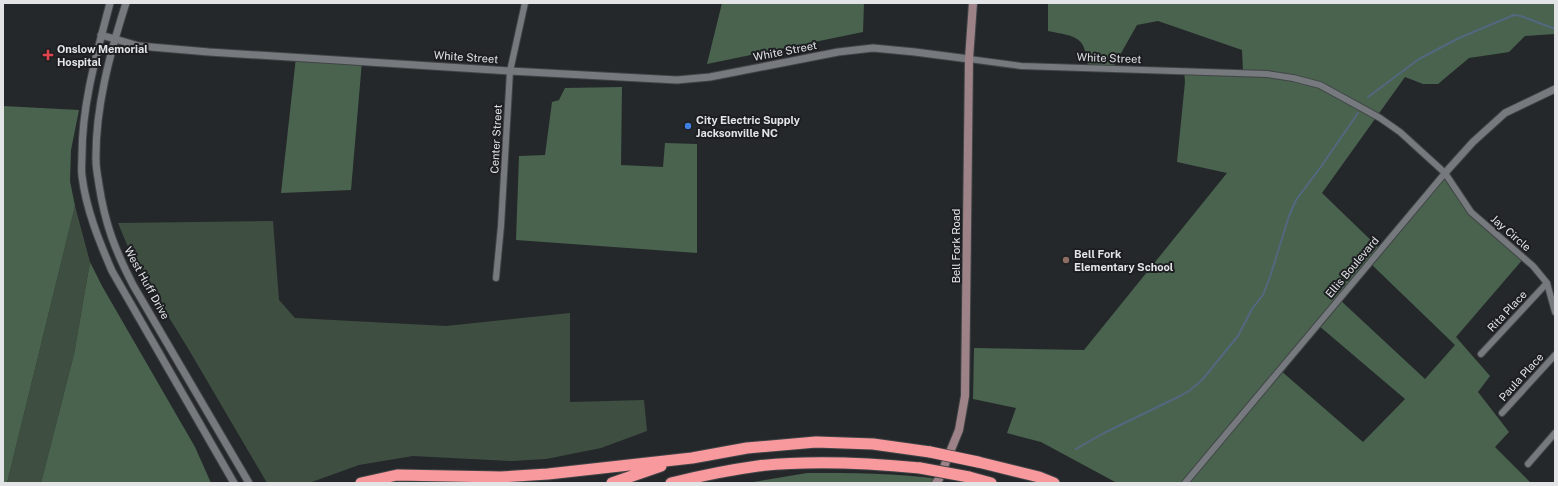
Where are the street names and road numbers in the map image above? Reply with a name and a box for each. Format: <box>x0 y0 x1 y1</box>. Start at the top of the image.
street label: White Street <box>752 39 818 63</box>
street label: White Street <box>433 49 499 65</box>
street label: White Street <box>1076 51 1142 65</box>
street label: Center Street <box>488 104 504 174</box>
street label: Bell Fork Road <box>950 209 962 283</box>
street label: Jay Circle <box>1489 213 1533 253</box>
street label: Ellis Boulevard <box>1323 234 1381 300</box>
street label: West Huff Drive <box>122 245 172 321</box>
street label: Rita Place <box>1485 288 1529 334</box>
street label: Paula Place <box>1496 351 1546 403</box>

